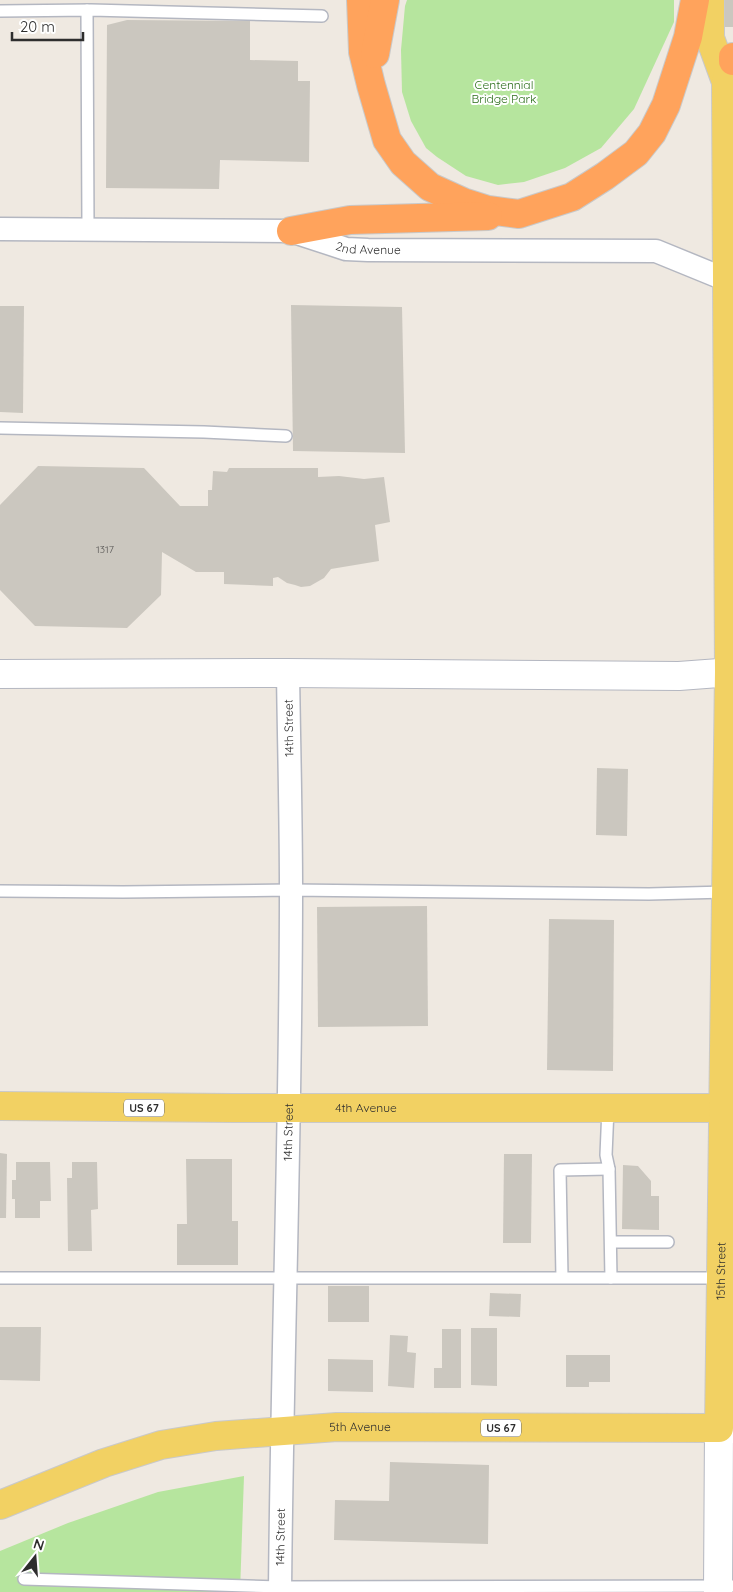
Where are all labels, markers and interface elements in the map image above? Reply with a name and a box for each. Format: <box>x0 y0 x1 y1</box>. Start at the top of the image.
scale bar <box>12 10 84 42</box>
text: 20 m <box>20 17 55 36</box>
park label: Centennial Bridge Park <box>472 77 536 106</box>
street label: 2nd Avenue <box>334 238 401 257</box>
house number: 1317 <box>96 543 114 556</box>
street label: 14th Street <box>280 699 297 757</box>
road number: US 67 <box>124 1100 164 1116</box>
street label: 4th Avenue <box>335 1100 397 1115</box>
street label: 14th Street <box>280 1103 296 1161</box>
street label: 15th Street <box>713 1242 728 1300</box>
street label: 5th Avenue <box>329 1419 391 1435</box>
road number: US 67 <box>481 1420 521 1436</box>
street label: 14th Street <box>272 1508 288 1566</box>
north arrow <box>10 1532 60 1582</box>
text: N <box>31 1534 46 1555</box>

